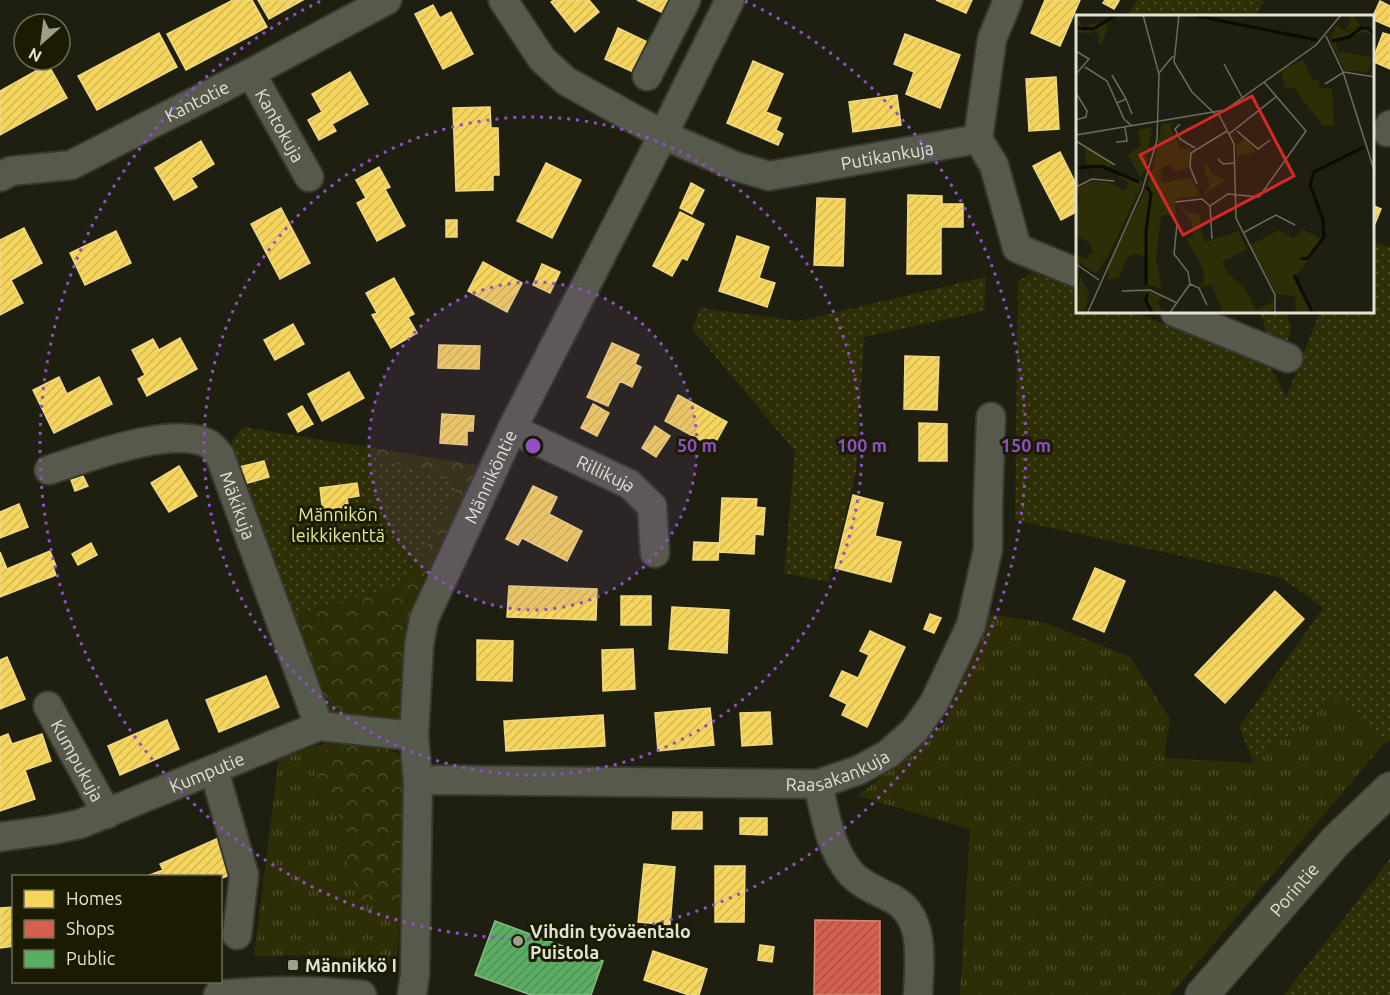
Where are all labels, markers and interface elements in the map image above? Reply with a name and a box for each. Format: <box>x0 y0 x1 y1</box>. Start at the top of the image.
north arrow <box>12 12 72 72</box>
inset map <box>1076 15 1375 314</box>
text: N <box>25 44 44 66</box>
street label: Kantotie <box>161 76 232 125</box>
street label: Kantokuja <box>252 85 309 166</box>
street label: Putikankuja <box>839 137 935 173</box>
street label: Männiköntie <box>460 427 520 526</box>
text: 50 m <box>677 435 717 455</box>
text: 100 m <box>837 435 887 455</box>
text: 150 m <box>1001 435 1051 455</box>
centre of rings <box>523 436 543 456</box>
street label: Rillikuja <box>574 451 640 495</box>
street label: Mäkikuja <box>216 468 260 542</box>
park label: Männikön leikkikenttä <box>291 504 385 545</box>
street label: Kumpukuja <box>47 716 108 805</box>
street label: Raasakankuja <box>786 745 893 794</box>
street label: Kumputie <box>166 748 247 796</box>
street label: Porintie <box>1265 859 1322 920</box>
legend <box>12 875 222 983</box>
text: Homes <box>66 888 123 908</box>
text: Shops <box>66 918 115 938</box>
place label: Vihdin työväentalo Puistola <box>530 921 691 962</box>
marker: Vihdin työväentalo Puistola <box>511 934 525 948</box>
text: Public <box>66 948 115 968</box>
place label: Männikkö I <box>305 955 397 975</box>
marker: Männikkö I <box>286 958 300 972</box>

